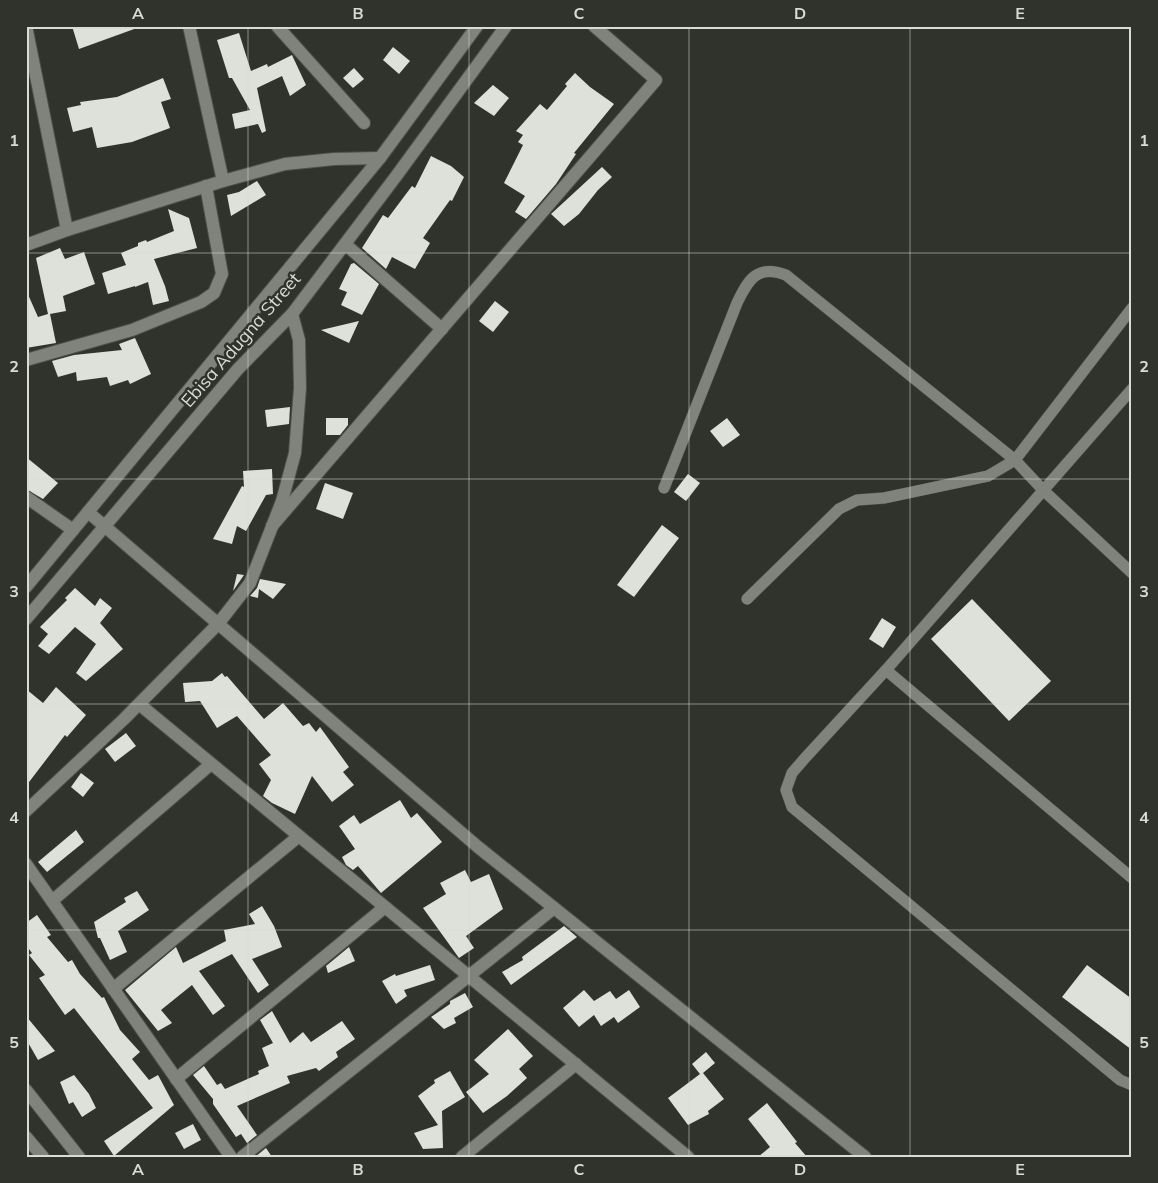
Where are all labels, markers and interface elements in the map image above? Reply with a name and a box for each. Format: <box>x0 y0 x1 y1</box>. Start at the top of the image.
text: A <box>132 3 144 23</box>
text: B <box>352 3 364 23</box>
text: C <box>574 3 585 23</box>
text: D <box>794 3 806 23</box>
text: E <box>1015 3 1025 23</box>
text: 1 <box>9 130 19 150</box>
text: 1 <box>1139 130 1149 150</box>
street label: Ebisa Adugna Street <box>176 268 305 412</box>
text: 2 <box>9 356 19 376</box>
text: 2 <box>1139 356 1149 376</box>
text: 3 <box>9 581 19 601</box>
text: 3 <box>1139 581 1149 601</box>
text: 4 <box>9 807 19 827</box>
text: 4 <box>1139 807 1149 827</box>
text: 5 <box>9 1032 19 1052</box>
text: 5 <box>1139 1032 1149 1052</box>
text: A <box>132 1159 144 1179</box>
text: B <box>352 1159 364 1179</box>
text: C <box>574 1159 585 1179</box>
text: D <box>794 1159 806 1179</box>
text: E <box>1015 1159 1025 1179</box>

